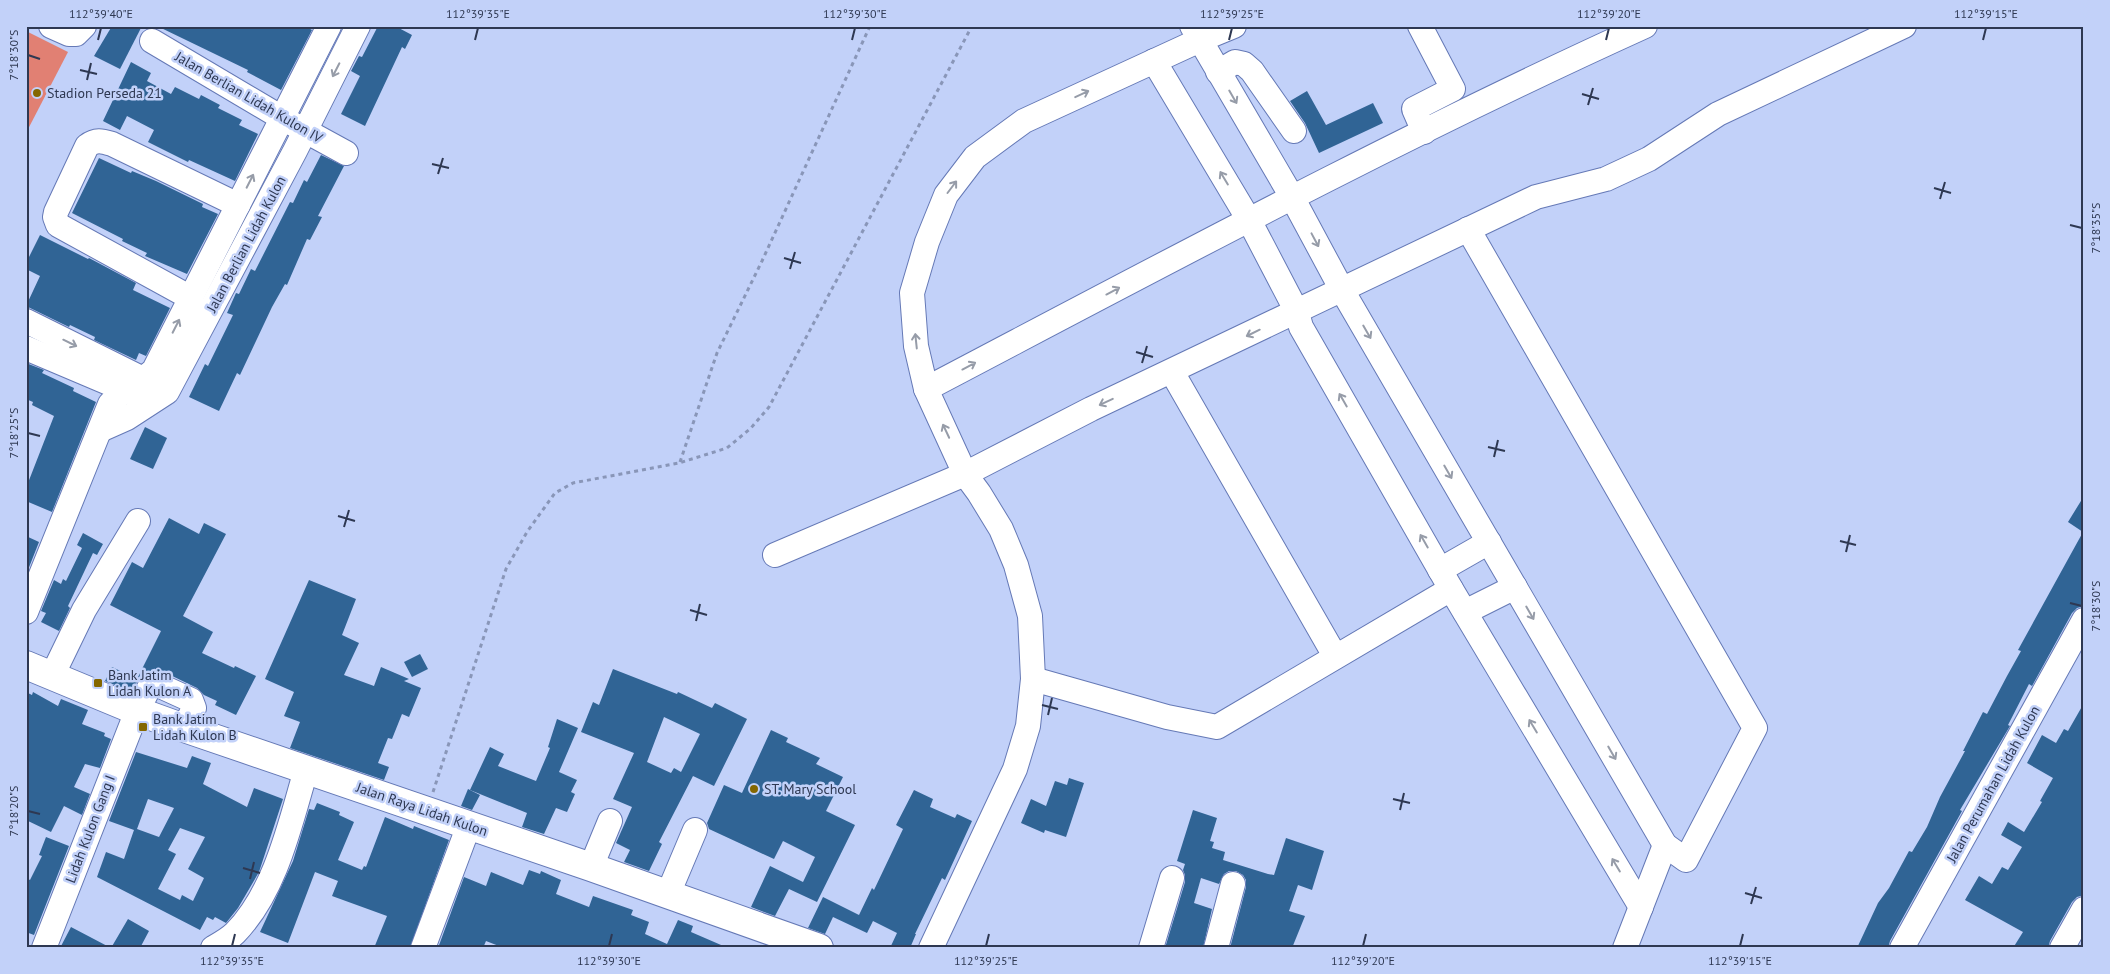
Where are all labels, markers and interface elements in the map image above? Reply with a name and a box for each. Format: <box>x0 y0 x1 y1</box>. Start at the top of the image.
text: 112°39'40"E <box>69 6 133 21</box>
text: 112°39'35"E <box>446 6 510 21</box>
text: 112°39'30"E <box>823 6 887 21</box>
text: 112°39'25"E <box>1200 6 1264 21</box>
text: 112°39'20"E <box>1577 6 1641 21</box>
text: 112°39'15"E <box>1954 6 2018 21</box>
text: 7°18'30"S <box>6 30 21 80</box>
street label: Jalan Berlian Lidah Kulon IV <box>171 47 326 147</box>
one-way arrow <box>331 62 340 77</box>
place label: Stadion Perseda 21 <box>47 84 162 102</box>
marker: Stadion Perseda 21 <box>31 87 43 99</box>
one-way arrow <box>1074 89 1089 99</box>
one-way arrow <box>1229 89 1239 103</box>
one-way arrow <box>1218 171 1228 185</box>
street label: Jalan Berlian Lidah Kulon <box>202 173 290 316</box>
one-way arrow <box>245 174 255 189</box>
one-way arrow <box>947 180 957 194</box>
text: 7°18'35"S <box>2088 203 2103 253</box>
one-way arrow <box>1310 232 1320 247</box>
one-way arrow <box>1105 286 1120 295</box>
one-way arrow <box>172 319 181 334</box>
one-way arrow <box>1362 324 1372 339</box>
one-way arrow <box>1246 329 1261 338</box>
one-way arrow <box>911 334 921 350</box>
one-way arrow <box>62 339 77 348</box>
one-way arrow <box>962 361 977 371</box>
one-way arrow <box>1337 393 1347 407</box>
one-way arrow <box>1099 398 1114 407</box>
text: 7°18'25"S <box>6 408 21 458</box>
one-way arrow <box>940 424 950 439</box>
one-way arrow <box>1444 465 1454 479</box>
one-way arrow <box>1418 534 1428 548</box>
text: 7°18'30"S <box>2088 581 2103 631</box>
one-way arrow <box>1526 605 1536 619</box>
place label: Bank Jatim Lidah Kulon A <box>108 666 192 700</box>
marker: Bank Jatim Lidah Kulon A <box>92 677 104 689</box>
street label: Jalan Perumahan Lidah Kulon <box>1942 703 2044 866</box>
place label: Bank Jatim Lidah Kulon B <box>153 710 237 744</box>
one-way arrow <box>1527 719 1537 733</box>
marker: Bank Jatim Lidah Kulon B <box>137 721 149 733</box>
one-way arrow <box>1607 746 1617 760</box>
street label: Lidah Kulon Gang I <box>61 773 119 885</box>
street label: Jalan Raya Lidah Kulon <box>353 778 490 840</box>
place label: ST. Mary School <box>764 780 856 798</box>
marker: ST. Mary School <box>748 783 760 795</box>
text: 7°18'20"S <box>6 786 21 836</box>
one-way arrow <box>1610 859 1620 873</box>
text: 112°39'35"E <box>200 953 264 968</box>
text: 112°39'30"E <box>577 953 641 968</box>
text: 112°39'25"E <box>954 953 1018 968</box>
text: 112°39'20"E <box>1331 953 1395 968</box>
text: 112°39'15"E <box>1708 953 1772 968</box>

